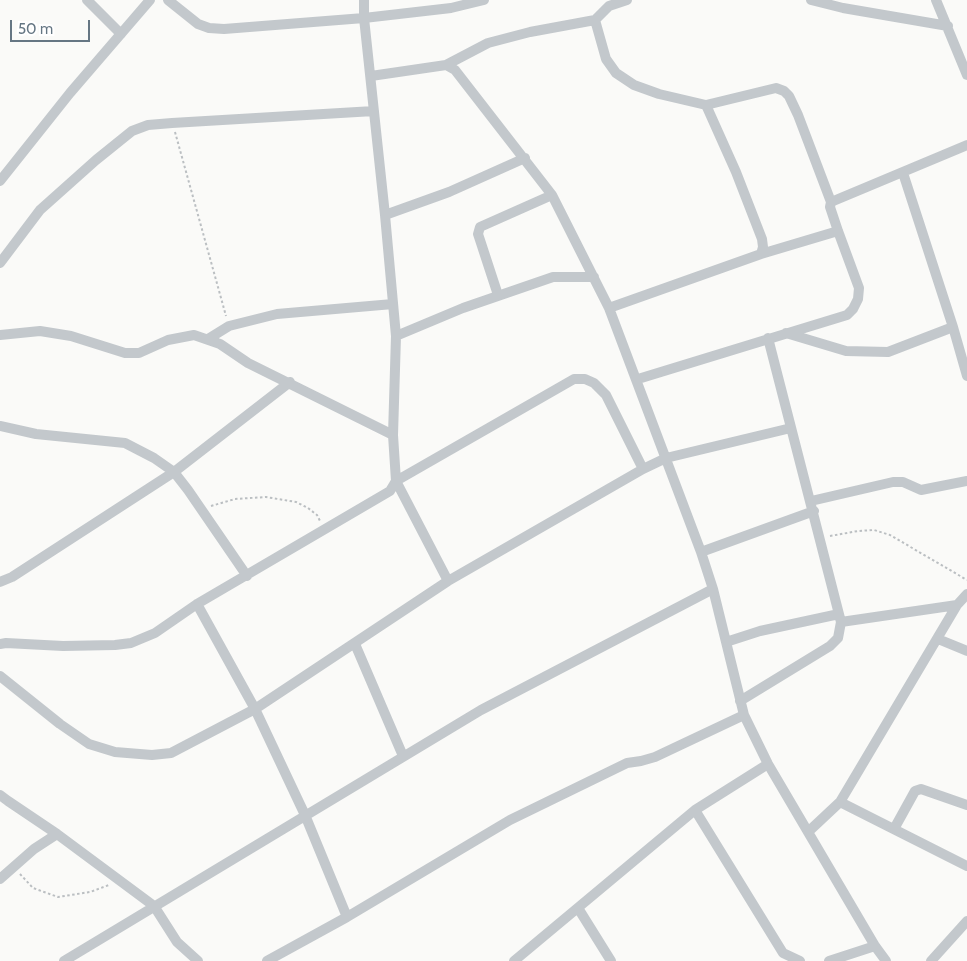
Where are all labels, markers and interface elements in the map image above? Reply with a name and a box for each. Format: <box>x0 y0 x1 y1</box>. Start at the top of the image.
scale bar <box>12 10 92 42</box>
text: 50 m <box>18 20 53 38</box>

